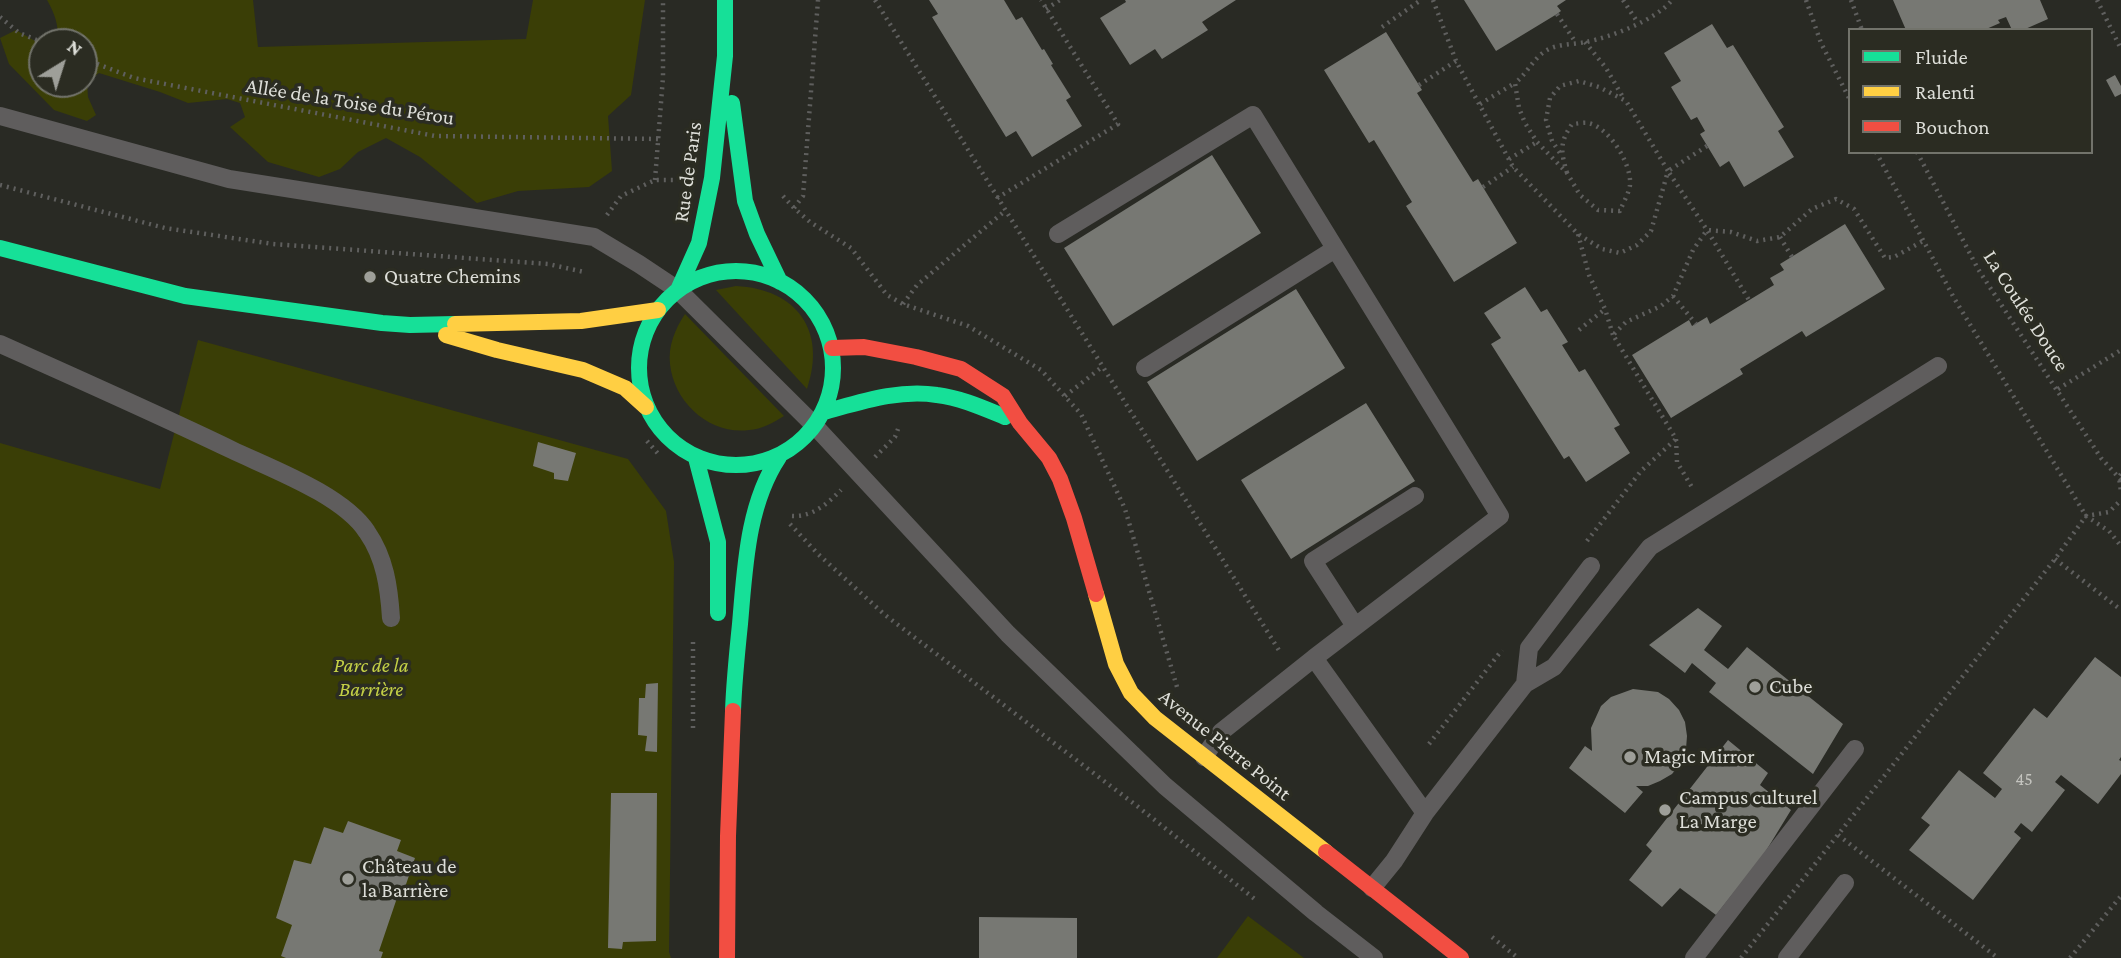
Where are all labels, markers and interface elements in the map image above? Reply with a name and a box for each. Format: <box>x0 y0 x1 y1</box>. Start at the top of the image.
north arrow <box>28 28 98 98</box>
legend <box>1848 28 2093 154</box>
text: N <box>63 35 87 60</box>
text: Fluide <box>1915 45 1968 69</box>
street label: Allée de la Toise du Pérou <box>244 73 456 131</box>
text: Ralenti <box>1915 80 1975 104</box>
text: Bouchon <box>1915 115 1990 139</box>
street label: Rue de Paris <box>668 120 708 224</box>
street label: La Coulée Douce <box>1978 246 2074 376</box>
place label: Quatre Chemins <box>384 264 521 290</box>
marker: Quatre Chemins <box>362 269 378 285</box>
park label: Parc de la Barrière <box>333 653 409 703</box>
place label: Cube <box>1769 674 1812 700</box>
marker: Cube <box>1747 679 1763 695</box>
street label: Avenue Pierre Point <box>1154 684 1296 806</box>
place label: Magic Mirror <box>1644 744 1755 770</box>
marker: Magic Mirror <box>1622 749 1638 765</box>
house number: 45 <box>2015 768 2033 790</box>
place label: Campus culturel La Marge <box>1679 785 1817 835</box>
marker: Campus culturel La Marge <box>1657 802 1673 818</box>
place label: Château de la Barrière <box>362 854 457 904</box>
marker: Château de la Barrière <box>340 871 356 887</box>

